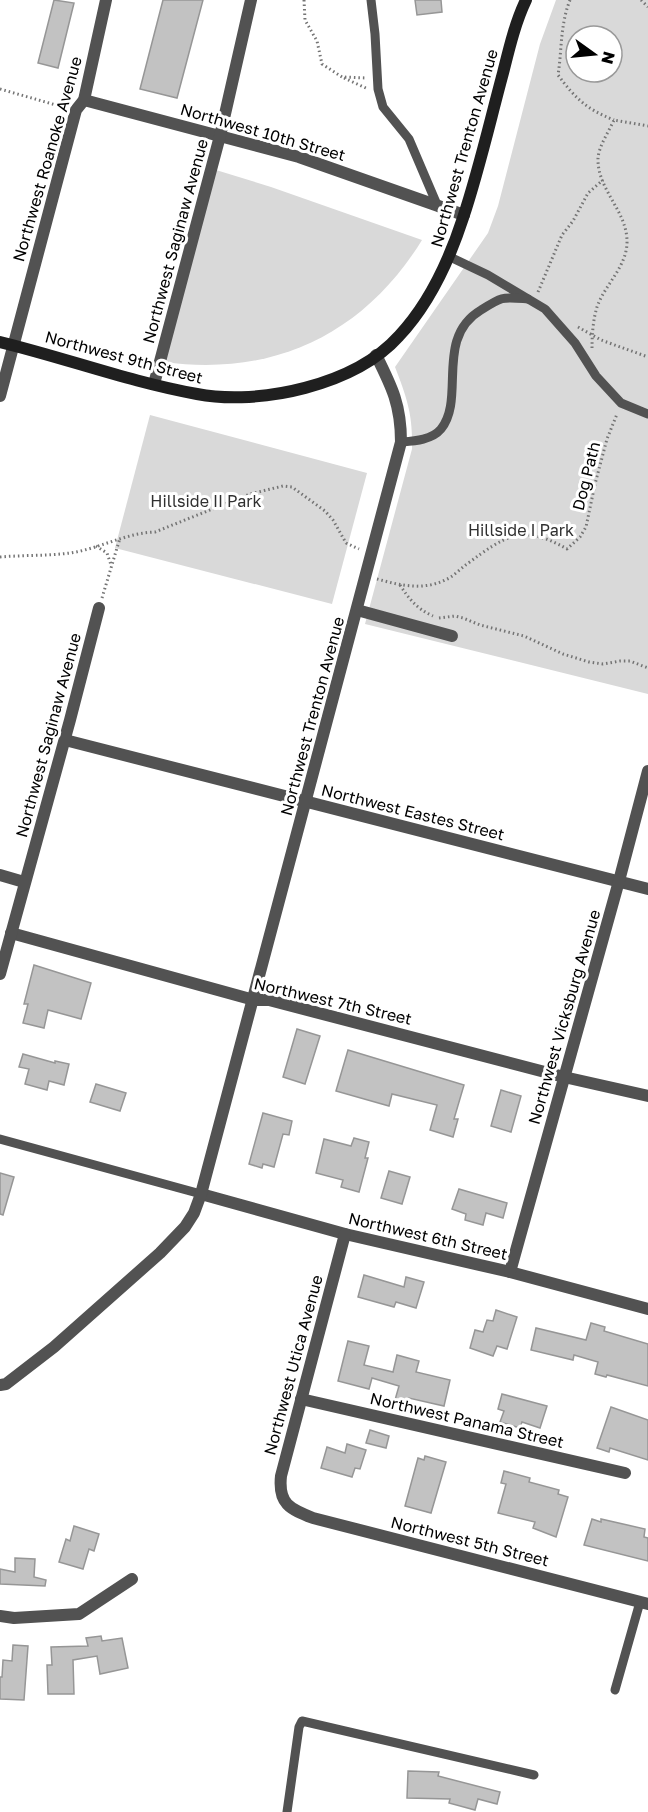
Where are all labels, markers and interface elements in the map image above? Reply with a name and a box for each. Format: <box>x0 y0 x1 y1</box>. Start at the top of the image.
north arrow <box>564 24 624 84</box>
street label: Northwest Trenton Avenue <box>426 47 502 249</box>
text: N <box>597 49 620 66</box>
street label: Northwest Roanoke Avenue <box>8 54 86 264</box>
street label: Northwest 10th Street <box>178 99 348 165</box>
street label: Northwest Saginaw Avenue <box>138 137 212 345</box>
street label: Northwest 9th Street <box>43 326 205 388</box>
street label: Dog Path <box>568 440 604 512</box>
park label: Hillside II Park <box>150 491 262 511</box>
park label: Hillside I Park <box>468 520 574 540</box>
street label: Northwest Trenton Avenue <box>276 614 348 818</box>
street label: Northwest Saginaw Avenue <box>11 631 85 839</box>
street label: Northwest Eastes Street <box>319 780 507 844</box>
street label: Northwest Vicksburg Avenue <box>524 907 604 1127</box>
street label: Northwest 7th Street <box>252 973 414 1029</box>
street label: Northwest 6th Street <box>347 1208 509 1264</box>
street label: Northwest Utica Avenue <box>259 1273 327 1457</box>
street label: Northwest Panama Street <box>368 1388 566 1452</box>
street label: Northwest 5th Street <box>389 1512 551 1570</box>

